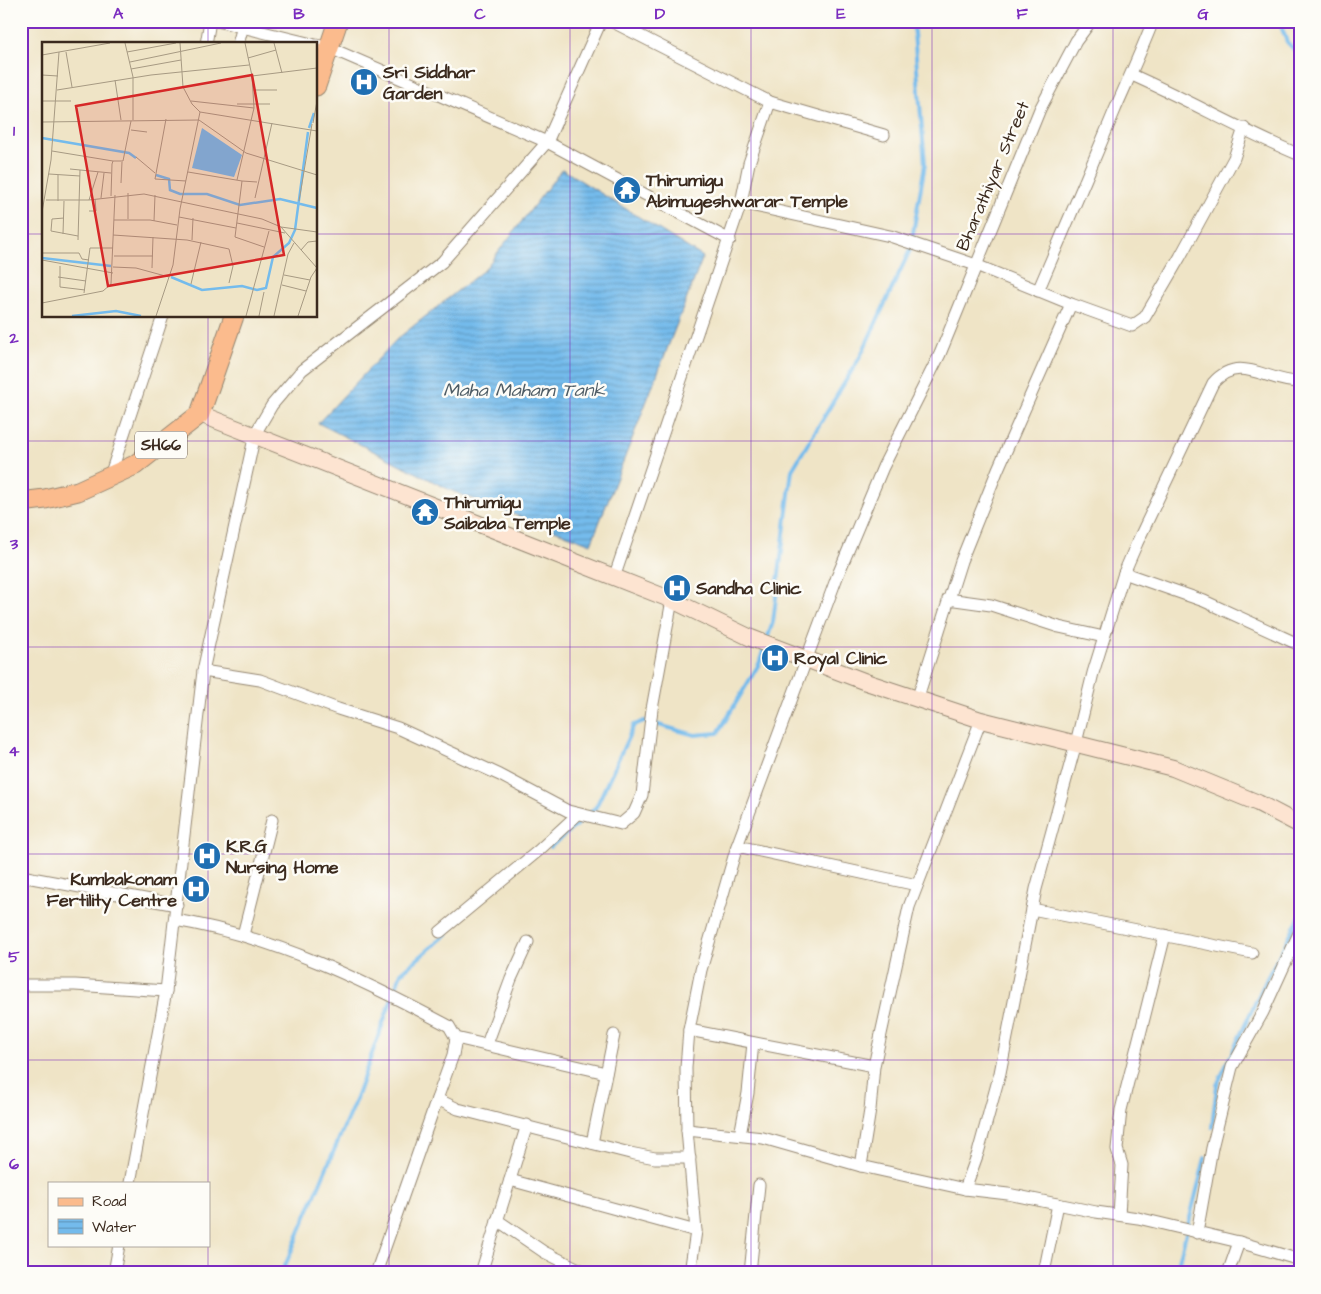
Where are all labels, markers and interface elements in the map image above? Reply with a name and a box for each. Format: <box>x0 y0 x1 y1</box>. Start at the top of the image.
text: A <box>113 3 124 25</box>
text: B <box>293 3 305 25</box>
text: C <box>474 3 486 25</box>
text: D <box>655 3 666 25</box>
text: E <box>836 3 846 25</box>
text: F <box>1016 3 1028 25</box>
text: G <box>1197 3 1209 25</box>
inset map <box>42 42 318 318</box>
place label: Sri Siddhar Garden <box>382 60 475 106</box>
hospital icon: Sri Siddhar Garden <box>349 67 379 97</box>
street label: Bharathiyar Street <box>950 97 1037 255</box>
text: 1 <box>13 120 16 142</box>
place label: Thirumigu Abimugeshwarar Temple <box>645 168 848 215</box>
temple icon: Thirumigu Abimugeshwarar Temple <box>612 175 642 205</box>
text: 2 <box>8 327 19 349</box>
water label: Maha Maham Tank <box>443 377 605 404</box>
road number: SH66 <box>135 432 187 458</box>
place label: Thirumigu Saibaba Temple <box>443 490 571 536</box>
temple icon: Thirumigu Saibaba Temple <box>410 497 440 527</box>
text: 3 <box>9 533 19 555</box>
hospital icon: Sandha Clinic <box>662 573 692 603</box>
place label: Sandha Clinic <box>695 576 802 601</box>
hospital icon: Royal Clinic <box>760 643 790 673</box>
place label: Royal Clinic <box>794 646 888 672</box>
text: 4 <box>9 740 20 762</box>
place label: K.R.G Nursing Home <box>226 834 339 881</box>
hospital icon: K.R.G Nursing Home <box>192 841 222 871</box>
place label: Kumbakonam Fertility Centre <box>47 867 178 914</box>
hospital icon: Kumbakonam Fertility Centre <box>181 874 211 904</box>
text: 5 <box>8 946 20 968</box>
text: 6 <box>9 1153 19 1175</box>
legend <box>48 1182 210 1246</box>
text: Road <box>92 1191 127 1212</box>
text: Water <box>92 1217 136 1238</box>

